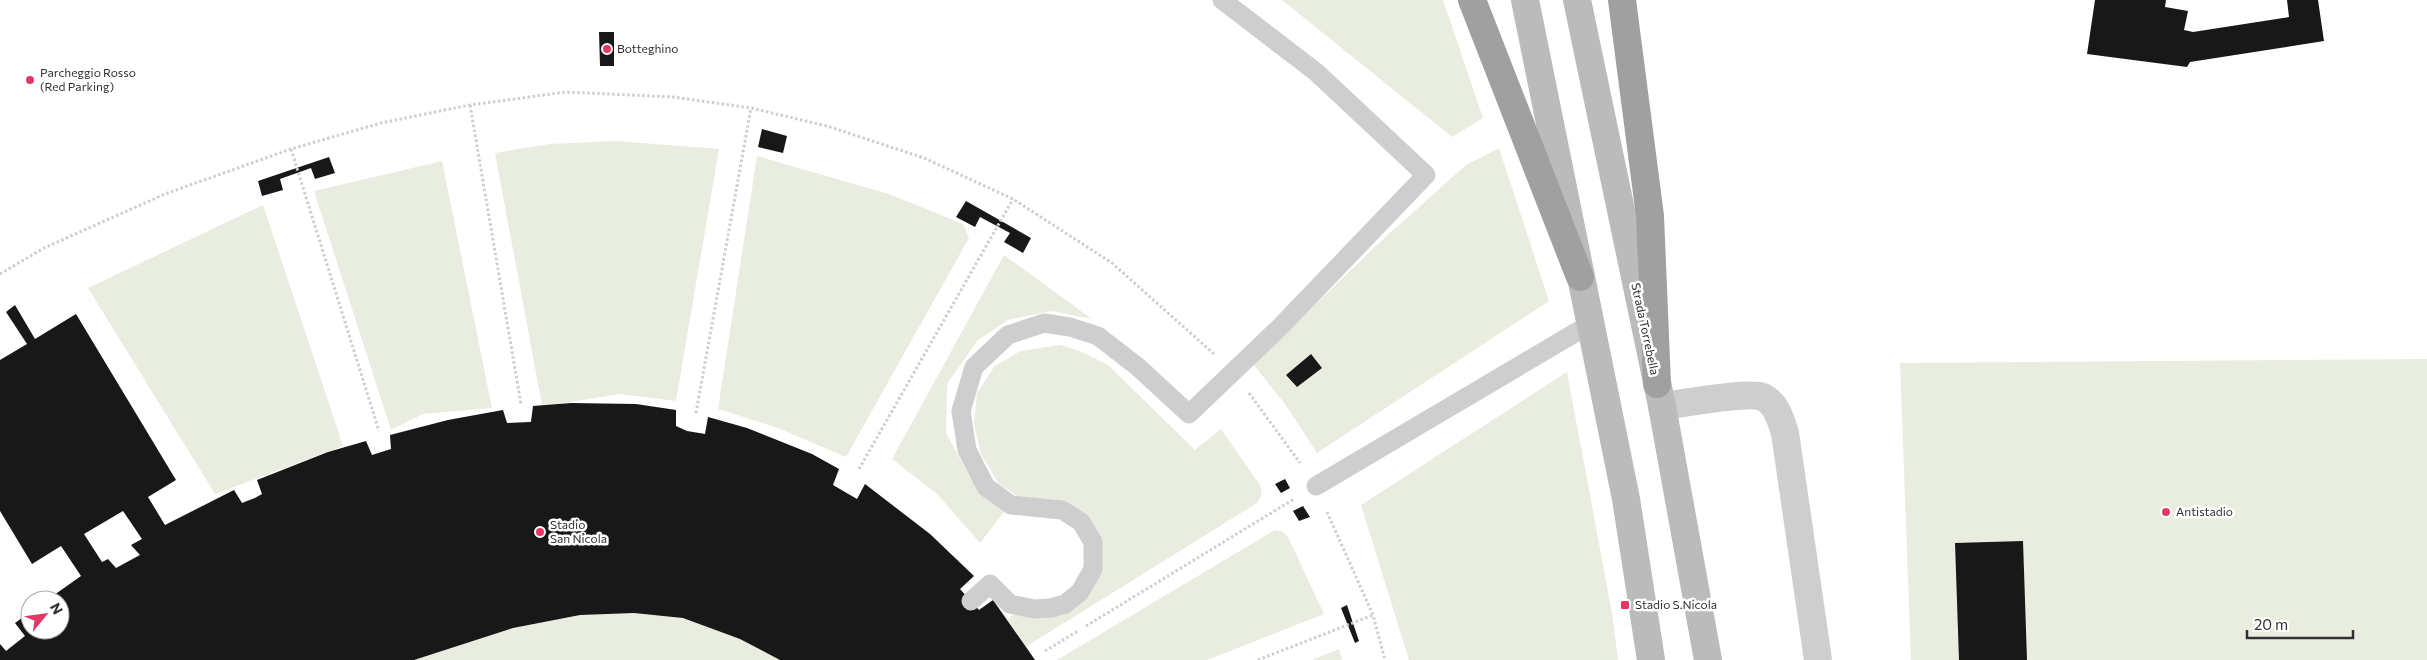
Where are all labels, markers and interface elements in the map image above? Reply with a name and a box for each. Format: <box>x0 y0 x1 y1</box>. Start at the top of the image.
place label: Botteghino <box>617 41 678 55</box>
marker: Botteghino <box>601 43 613 55</box>
place label: Parcheggio Rosso (Red Parking) <box>40 65 136 93</box>
marker: Parcheggio Rosso (Red Parking) <box>24 74 36 86</box>
street label: Strada Torrebella <box>1629 281 1663 376</box>
place label: Antistadio <box>2176 504 2233 518</box>
marker: Antistadio <box>2160 506 2172 518</box>
place label: Stadio San Nicola <box>550 517 607 545</box>
marker: Stadio San Nicola <box>534 526 546 538</box>
north arrow <box>20 590 70 640</box>
place label: Stadio S.Nicola <box>1635 597 1717 611</box>
marker: Stadio S.Nicola <box>1619 599 1631 611</box>
text: N <box>47 600 67 617</box>
scale bar <box>2247 608 2353 640</box>
text: 20 m <box>2254 615 2288 633</box>

